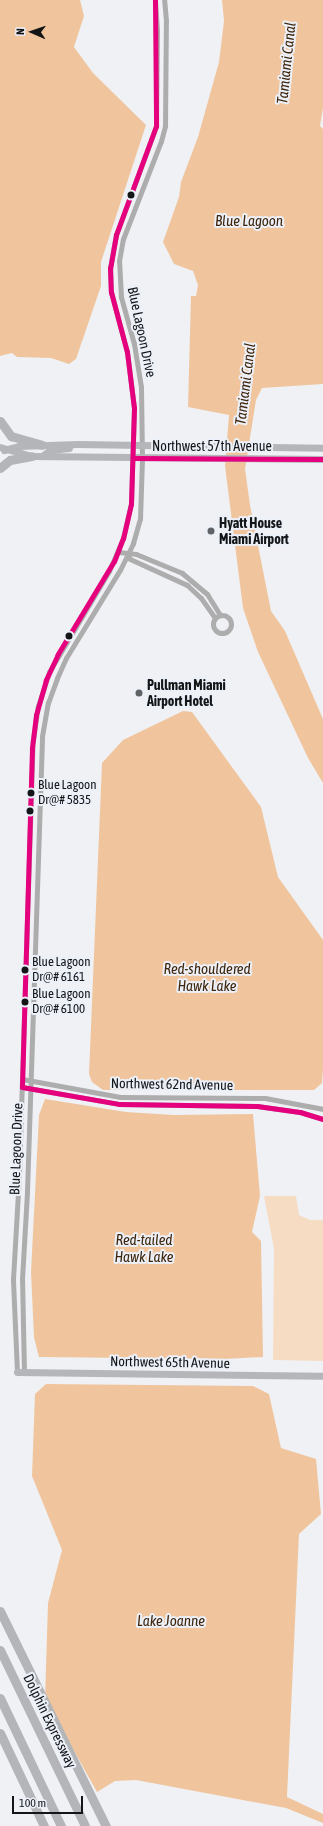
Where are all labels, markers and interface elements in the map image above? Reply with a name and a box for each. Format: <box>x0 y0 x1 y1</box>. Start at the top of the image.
north arrow <box>12 12 52 52</box>
water label: Tamiami Canal <box>273 21 299 105</box>
text: N <box>14 28 26 35</box>
unlabelled marker <box>126 190 136 200</box>
water label: Blue Lagoon <box>215 212 283 230</box>
street label: Blue Lagoon Drive <box>124 285 160 379</box>
water label: Tamiami Canal <box>231 342 259 426</box>
street label: Northwest 57th Avenue <box>152 438 272 454</box>
place label: Hyatt House Miami Airport <box>219 515 289 548</box>
marker: Hyatt House Miami Airport <box>206 526 216 536</box>
unlabelled marker <box>64 631 74 641</box>
place label: Pullman Miami Airport Hotel <box>147 677 226 710</box>
marker: Pullman Miami Airport Hotel <box>134 688 144 698</box>
place label: Blue Lagoon Dr@# 5835 <box>38 778 96 809</box>
marker: Blue Lagoon Dr@# 5835 <box>26 788 36 798</box>
unlabelled marker <box>25 806 35 816</box>
place label: Blue Lagoon Dr@# 6161 <box>32 955 90 986</box>
water label: Red-shouldered Hawk Lake <box>164 959 250 994</box>
marker: Blue Lagoon Dr@# 6161 <box>20 965 30 975</box>
place label: Blue Lagoon Dr@# 6100 <box>32 987 90 1018</box>
marker: Blue Lagoon Dr@# 6100 <box>20 997 30 1007</box>
street label: Northwest 62nd Avenue <box>111 1075 233 1093</box>
street label: Blue Lagoon Drive <box>6 1103 26 1195</box>
water label: Red-tailed Hawk Lake <box>114 1230 174 1265</box>
street label: Northwest 65th Avenue <box>110 1353 230 1371</box>
water label: Lake Joanne <box>137 1612 205 1630</box>
street label: Dolphin Expressway <box>20 1671 80 1771</box>
scale bar <box>14 1788 85 1814</box>
text: 100 m <box>19 1796 46 1810</box>

